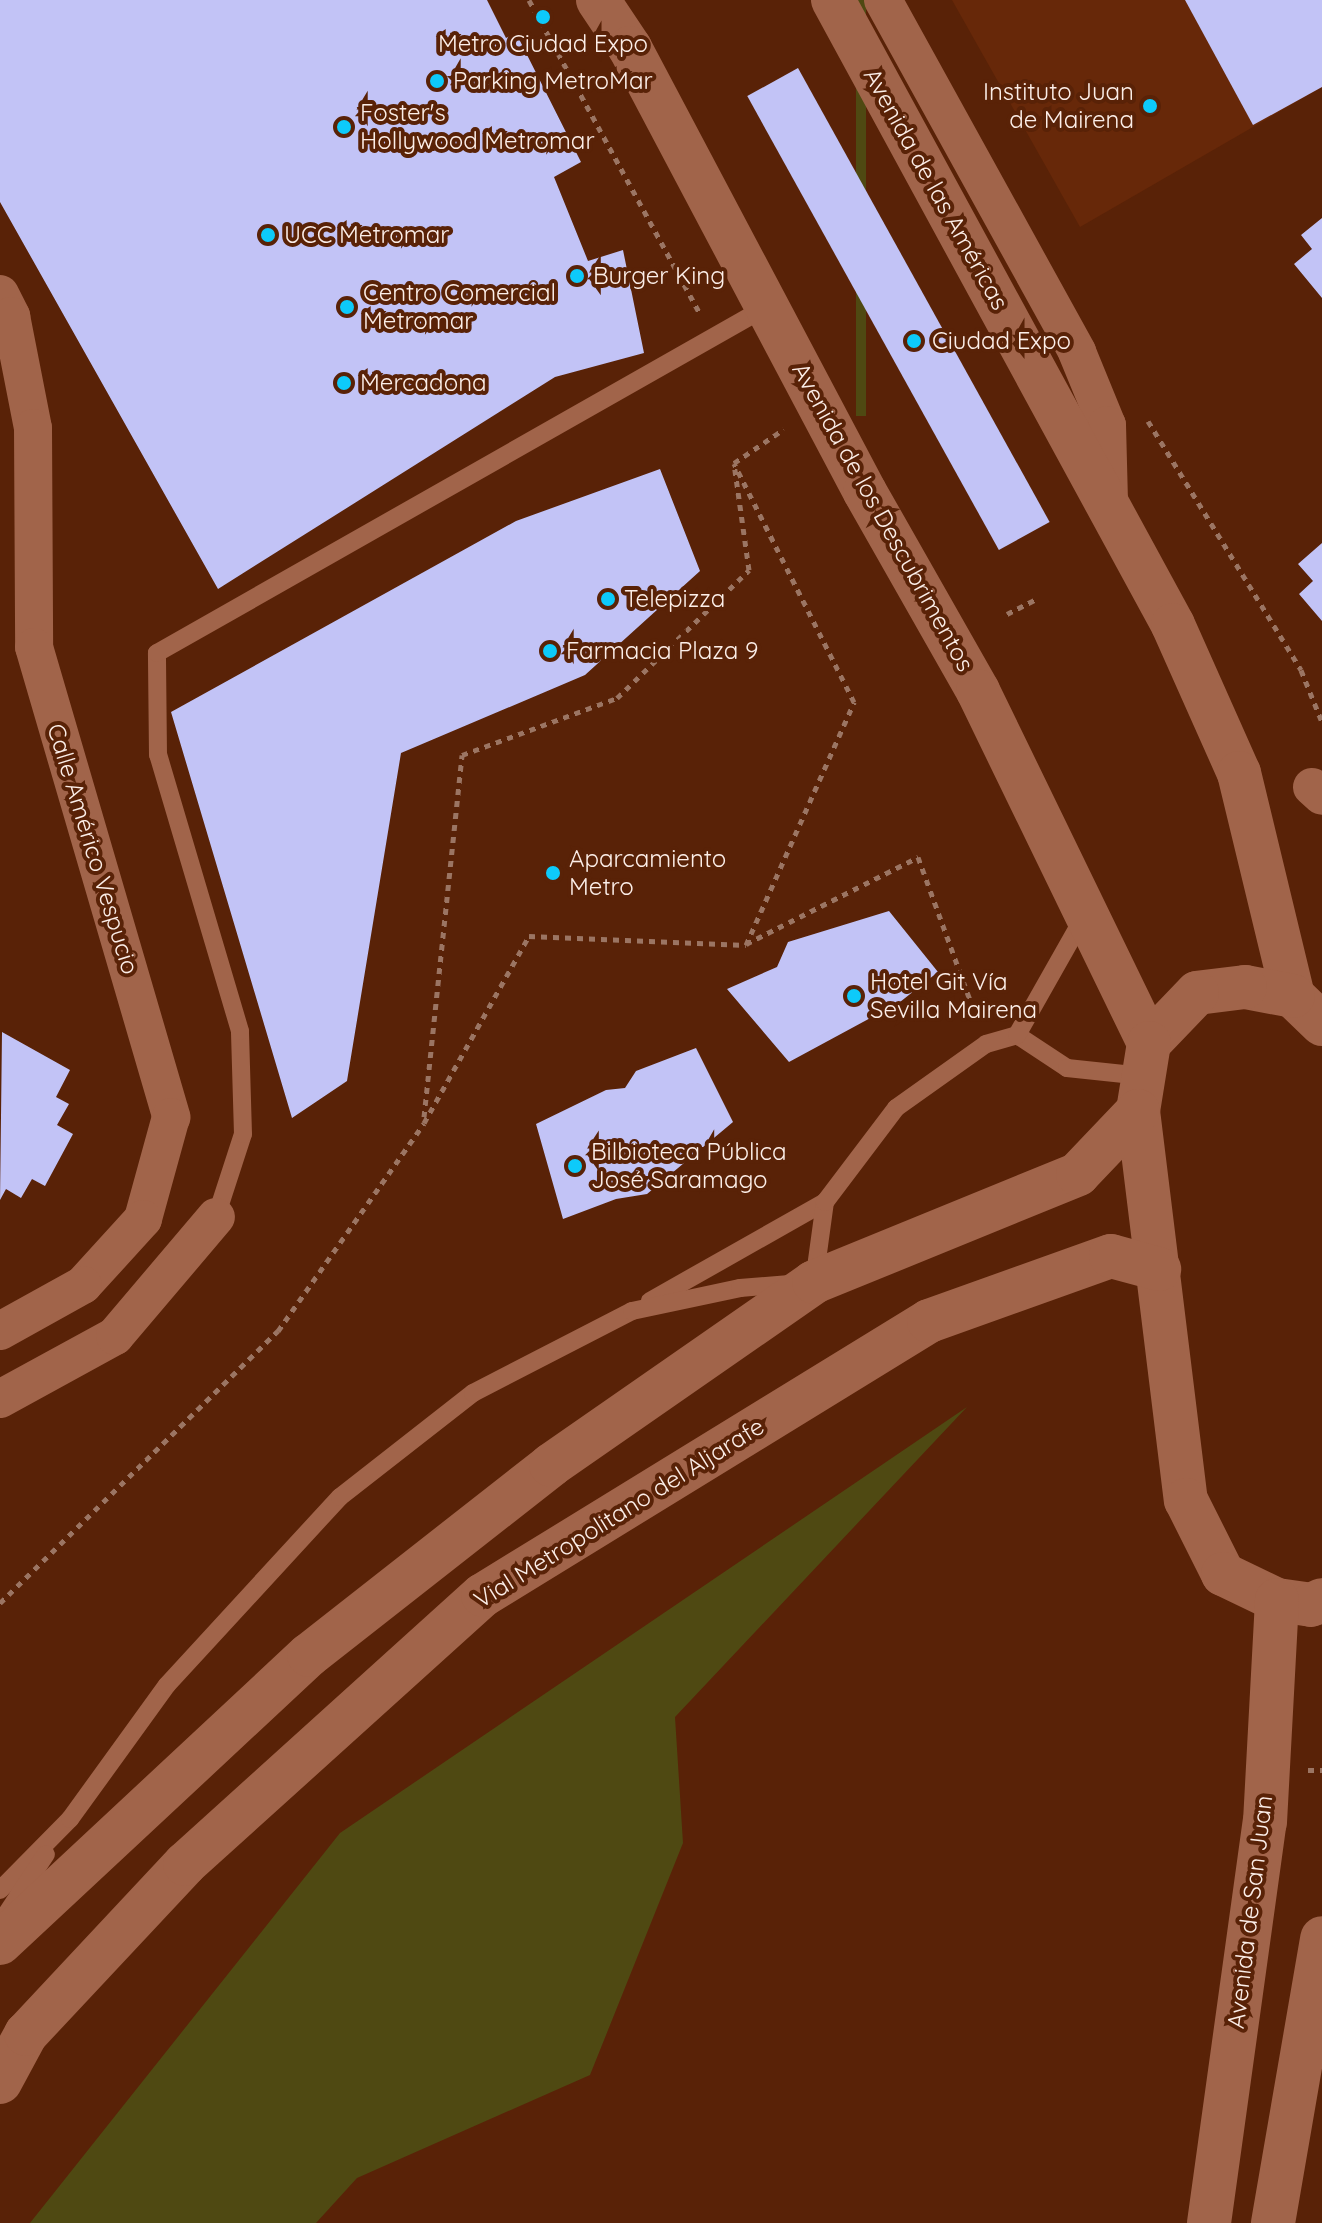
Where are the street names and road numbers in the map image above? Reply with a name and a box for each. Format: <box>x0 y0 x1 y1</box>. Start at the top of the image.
street label: Avenida de las Américas <box>858 63 1014 315</box>
street label: Avenida de los Descubrimentos <box>786 358 980 676</box>
street label: Calle Américo Vespucio <box>41 720 145 978</box>
street label: Vial Metropolitano del Aljarafe <box>469 1412 769 1614</box>
street label: Avenida de San Juan <box>1221 1794 1279 2030</box>

